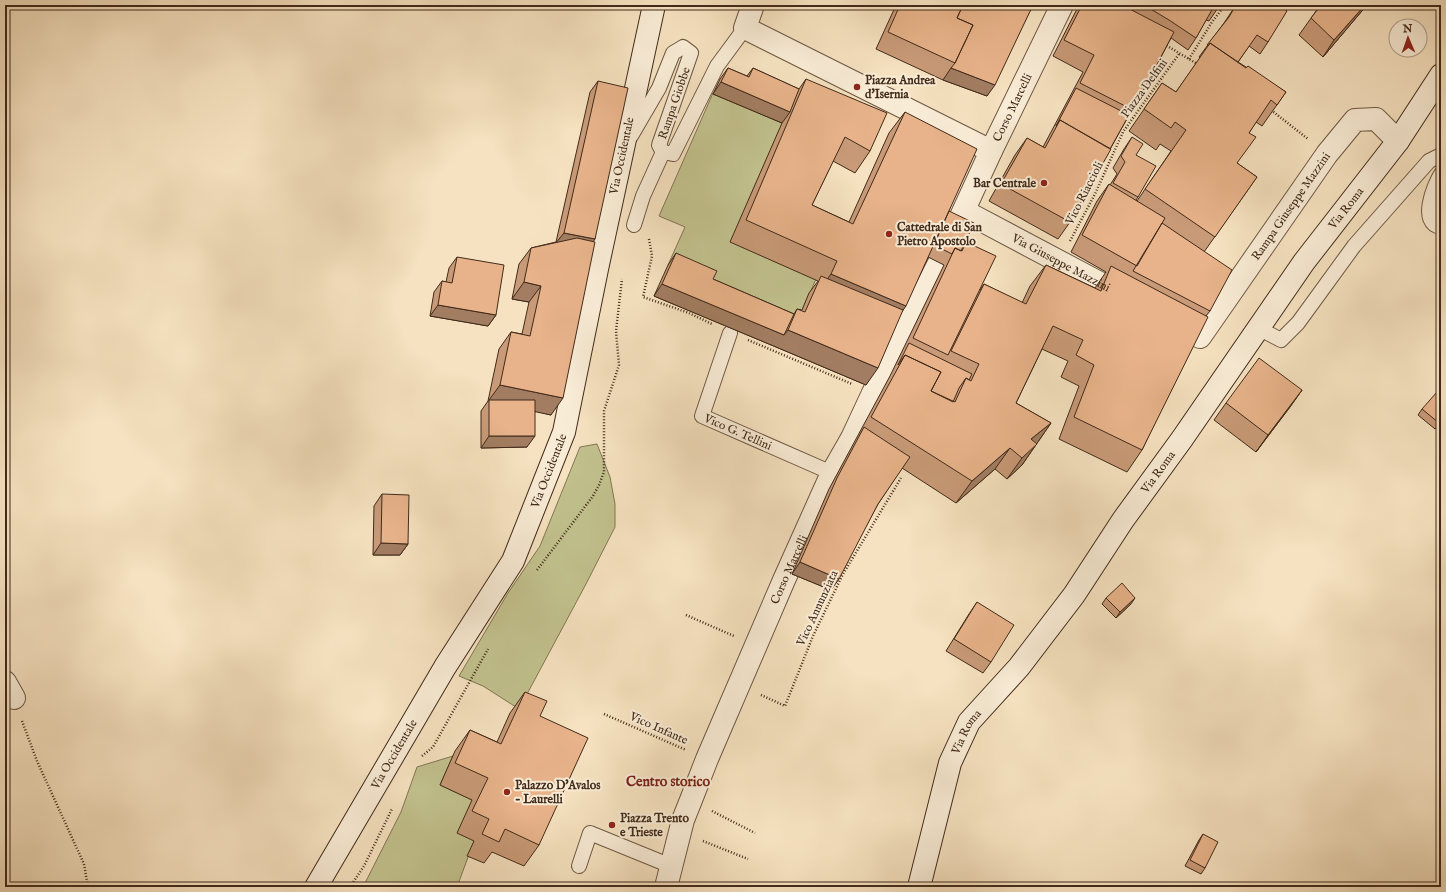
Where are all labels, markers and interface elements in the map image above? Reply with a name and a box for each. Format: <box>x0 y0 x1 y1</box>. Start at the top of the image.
north arrow <box>1388 18 1428 58</box>
text: N <box>1402 22 1413 36</box>
street label: Piazza Delfini <box>1118 56 1171 121</box>
street label: Rampa Giobbe <box>655 65 695 142</box>
street label: Corso Marcelli <box>990 71 1036 144</box>
place label: Piazza Andrea d'Isernia <box>865 73 936 102</box>
marker: Piazza Andrea d'Isernia <box>852 82 862 92</box>
street label: Via Occidentale <box>606 115 638 197</box>
street label: Rampa Giuseppe Mazzini <box>1249 150 1334 263</box>
street label: Vico Riaccioli <box>1062 159 1107 228</box>
place label: Bar Centrale <box>973 176 1036 191</box>
marker: Bar Centrale <box>1039 178 1049 188</box>
street label: Via Roma <box>1325 184 1368 233</box>
place label: Cattedrale di San Pietro Apostolo <box>897 220 982 250</box>
marker: Cattedrale di San Pietro Apostolo <box>884 229 894 239</box>
street label: Via Giuseppe Mazzini <box>1008 230 1113 295</box>
street label: Vico G. Tellini <box>701 410 774 454</box>
street label: Via Occidentale <box>527 431 571 511</box>
street label: Via Roma <box>1137 447 1179 497</box>
street label: Corso Marcelli <box>767 533 811 607</box>
street label: Vico Annunziata <box>793 567 842 649</box>
street label: Via Roma <box>948 706 985 758</box>
street label: Vico Infante <box>626 709 691 748</box>
street label: Via Occidentale <box>367 716 421 793</box>
district label: Centro storico <box>626 773 710 791</box>
place label: Palazzo D'Avalos - Laurelli <box>515 778 601 807</box>
marker: Palazzo D'Avalos - Laurelli <box>502 787 512 797</box>
place label: Piazza Trento e Trieste <box>620 811 689 840</box>
marker: Piazza Trento e Trieste <box>607 820 617 830</box>

